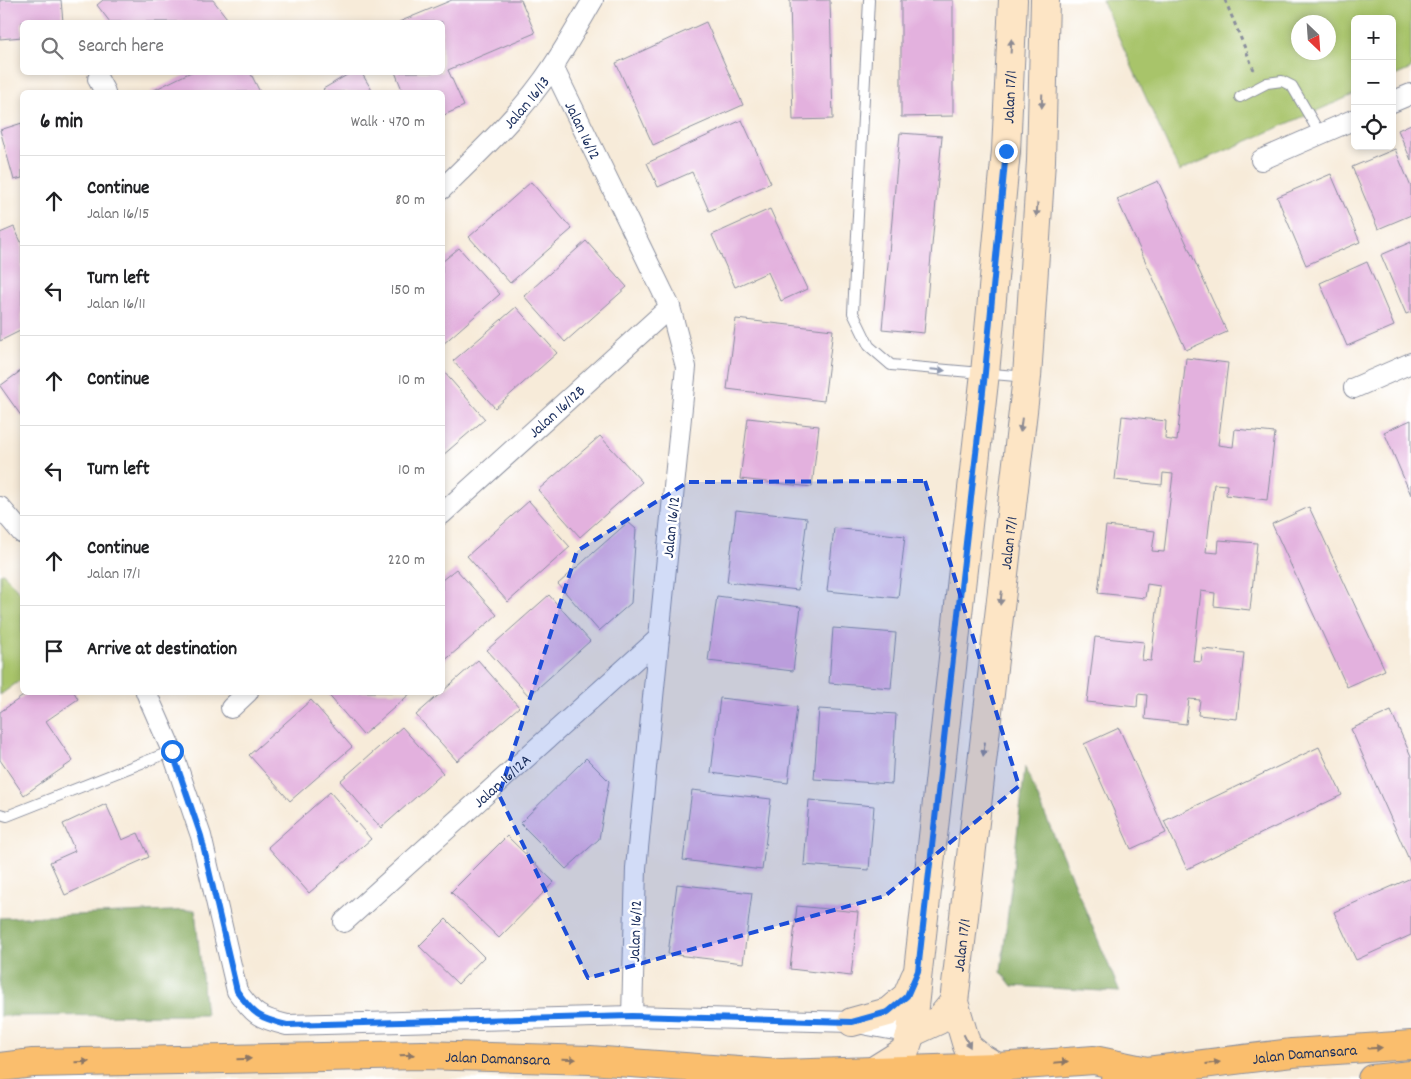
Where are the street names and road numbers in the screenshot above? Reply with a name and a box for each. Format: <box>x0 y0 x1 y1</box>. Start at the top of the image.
street label: Jalan 17/1 <box>998 70 1024 124</box>
street label: Jalan 16/13 <box>499 72 557 135</box>
street label: Jalan 16/12 <box>557 98 605 164</box>
street label: Jalan 16/12B <box>524 380 591 444</box>
street label: Jalan 16/12 <box>658 495 687 559</box>
street label: Jalan 17/1 <box>996 515 1025 571</box>
street label: Jalan 16/12A <box>469 749 537 814</box>
street label: Jalan 16/12 <box>624 900 649 963</box>
street label: Jalan 17/1 <box>949 917 978 973</box>
street label: Jalan Damansara <box>1251 1040 1358 1072</box>
street label: Jalan Damansara <box>445 1047 551 1073</box>

